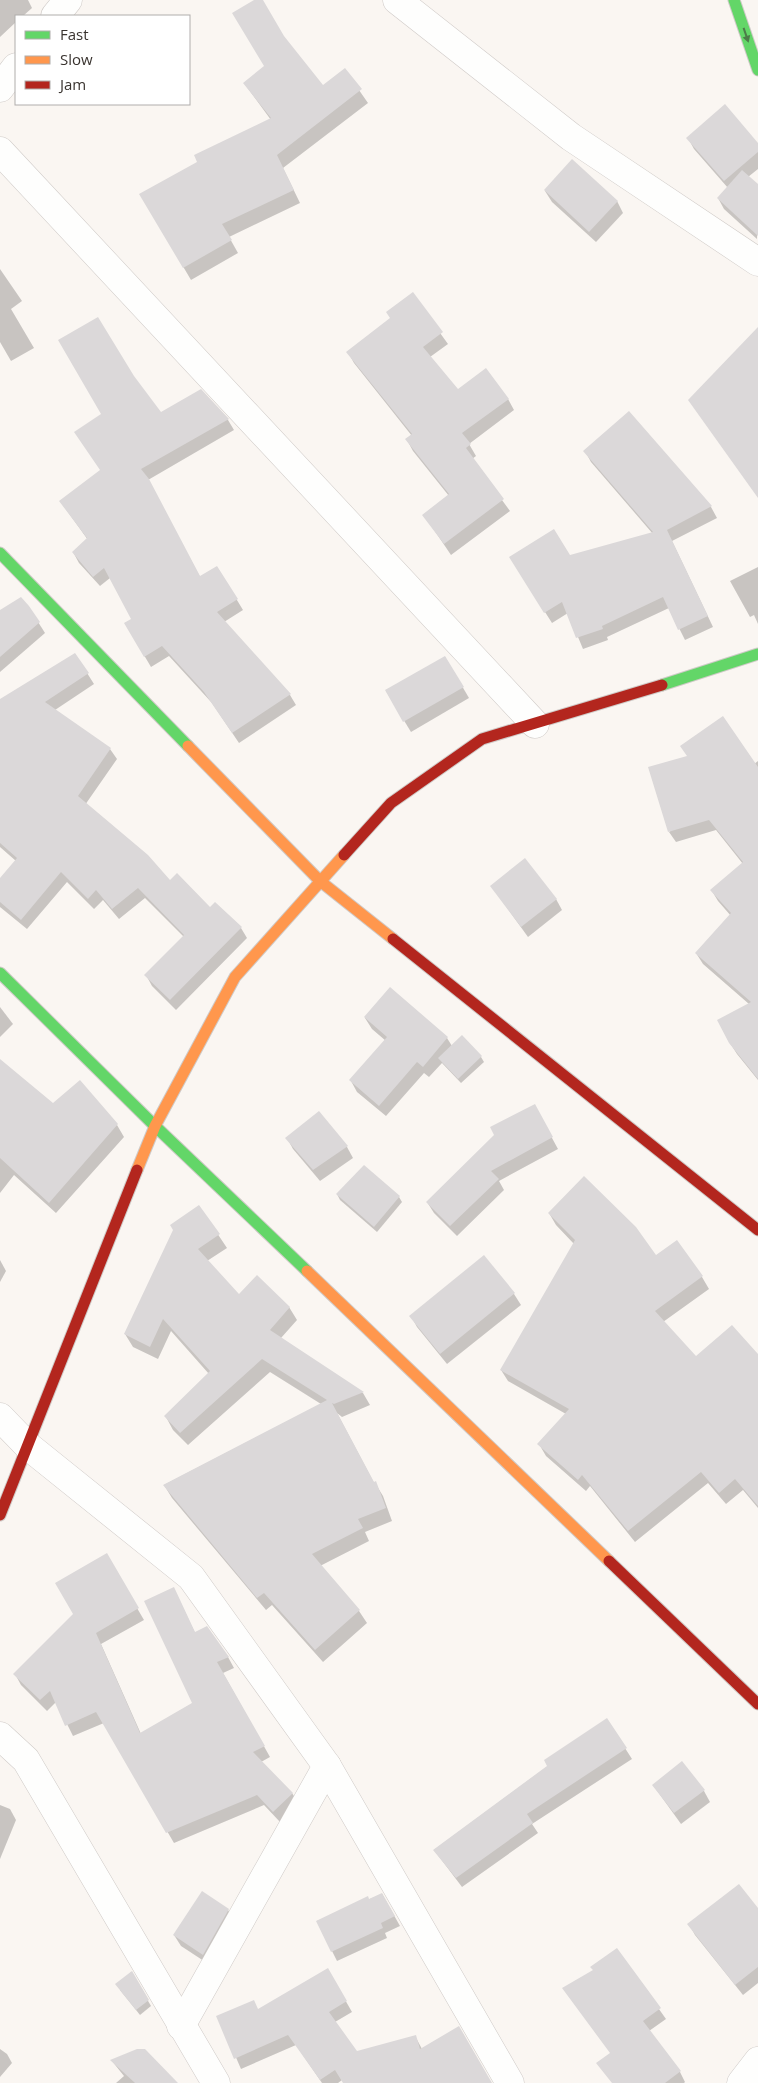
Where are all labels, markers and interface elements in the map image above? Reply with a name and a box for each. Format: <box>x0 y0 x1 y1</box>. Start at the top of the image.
legend <box>15 15 190 105</box>
text: Fast <box>60 24 89 44</box>
one-way arrow <box>742 28 750 43</box>
text: Slow <box>60 49 93 69</box>
text: Jam <box>58 74 86 94</box>

